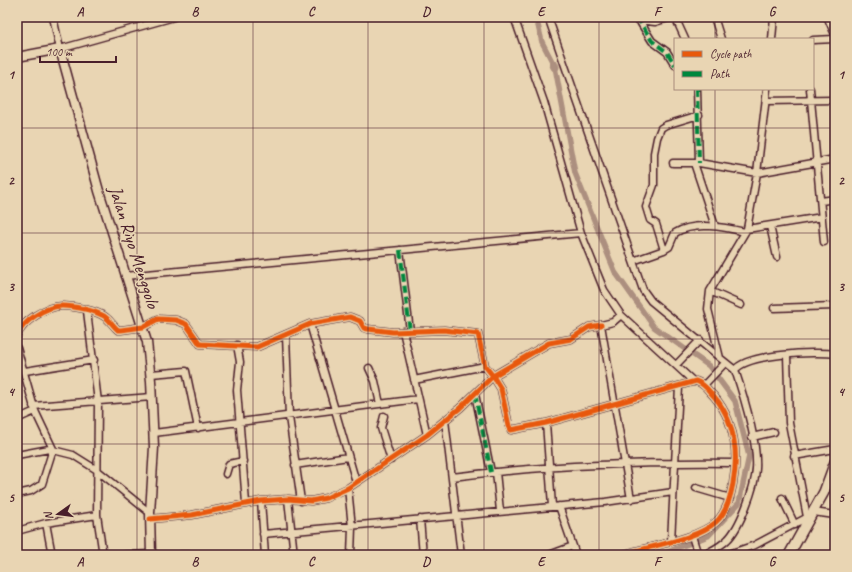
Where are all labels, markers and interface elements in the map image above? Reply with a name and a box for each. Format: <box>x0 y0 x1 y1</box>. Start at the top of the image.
text: A <box>77 4 85 20</box>
text: B <box>192 4 200 20</box>
text: C <box>308 4 316 20</box>
text: D <box>422 4 431 20</box>
text: E <box>538 4 547 20</box>
text: F <box>654 4 663 20</box>
text: G <box>769 4 777 20</box>
scale bar <box>40 38 116 64</box>
legend <box>674 38 814 90</box>
text: 100 m <box>46 44 73 60</box>
text: Cycle path <box>710 46 752 62</box>
text: Path <box>710 66 730 82</box>
text: 1 <box>8 67 16 83</box>
text: 1 <box>838 67 846 83</box>
text: 2 <box>8 173 15 189</box>
text: 2 <box>838 173 845 189</box>
street label: Jalan Riyo Menggolo <box>103 182 165 312</box>
text: 3 <box>8 279 15 295</box>
text: 3 <box>838 279 845 295</box>
text: 4 <box>8 384 16 400</box>
text: 4 <box>838 384 846 400</box>
text: 5 <box>8 490 15 506</box>
text: 5 <box>838 490 845 506</box>
north arrow <box>38 494 78 534</box>
text: N <box>40 509 56 521</box>
text: A <box>77 554 85 570</box>
text: B <box>192 554 200 570</box>
text: C <box>308 554 316 570</box>
text: D <box>422 554 431 570</box>
text: E <box>538 554 547 570</box>
text: F <box>654 554 663 570</box>
text: G <box>769 554 777 570</box>

